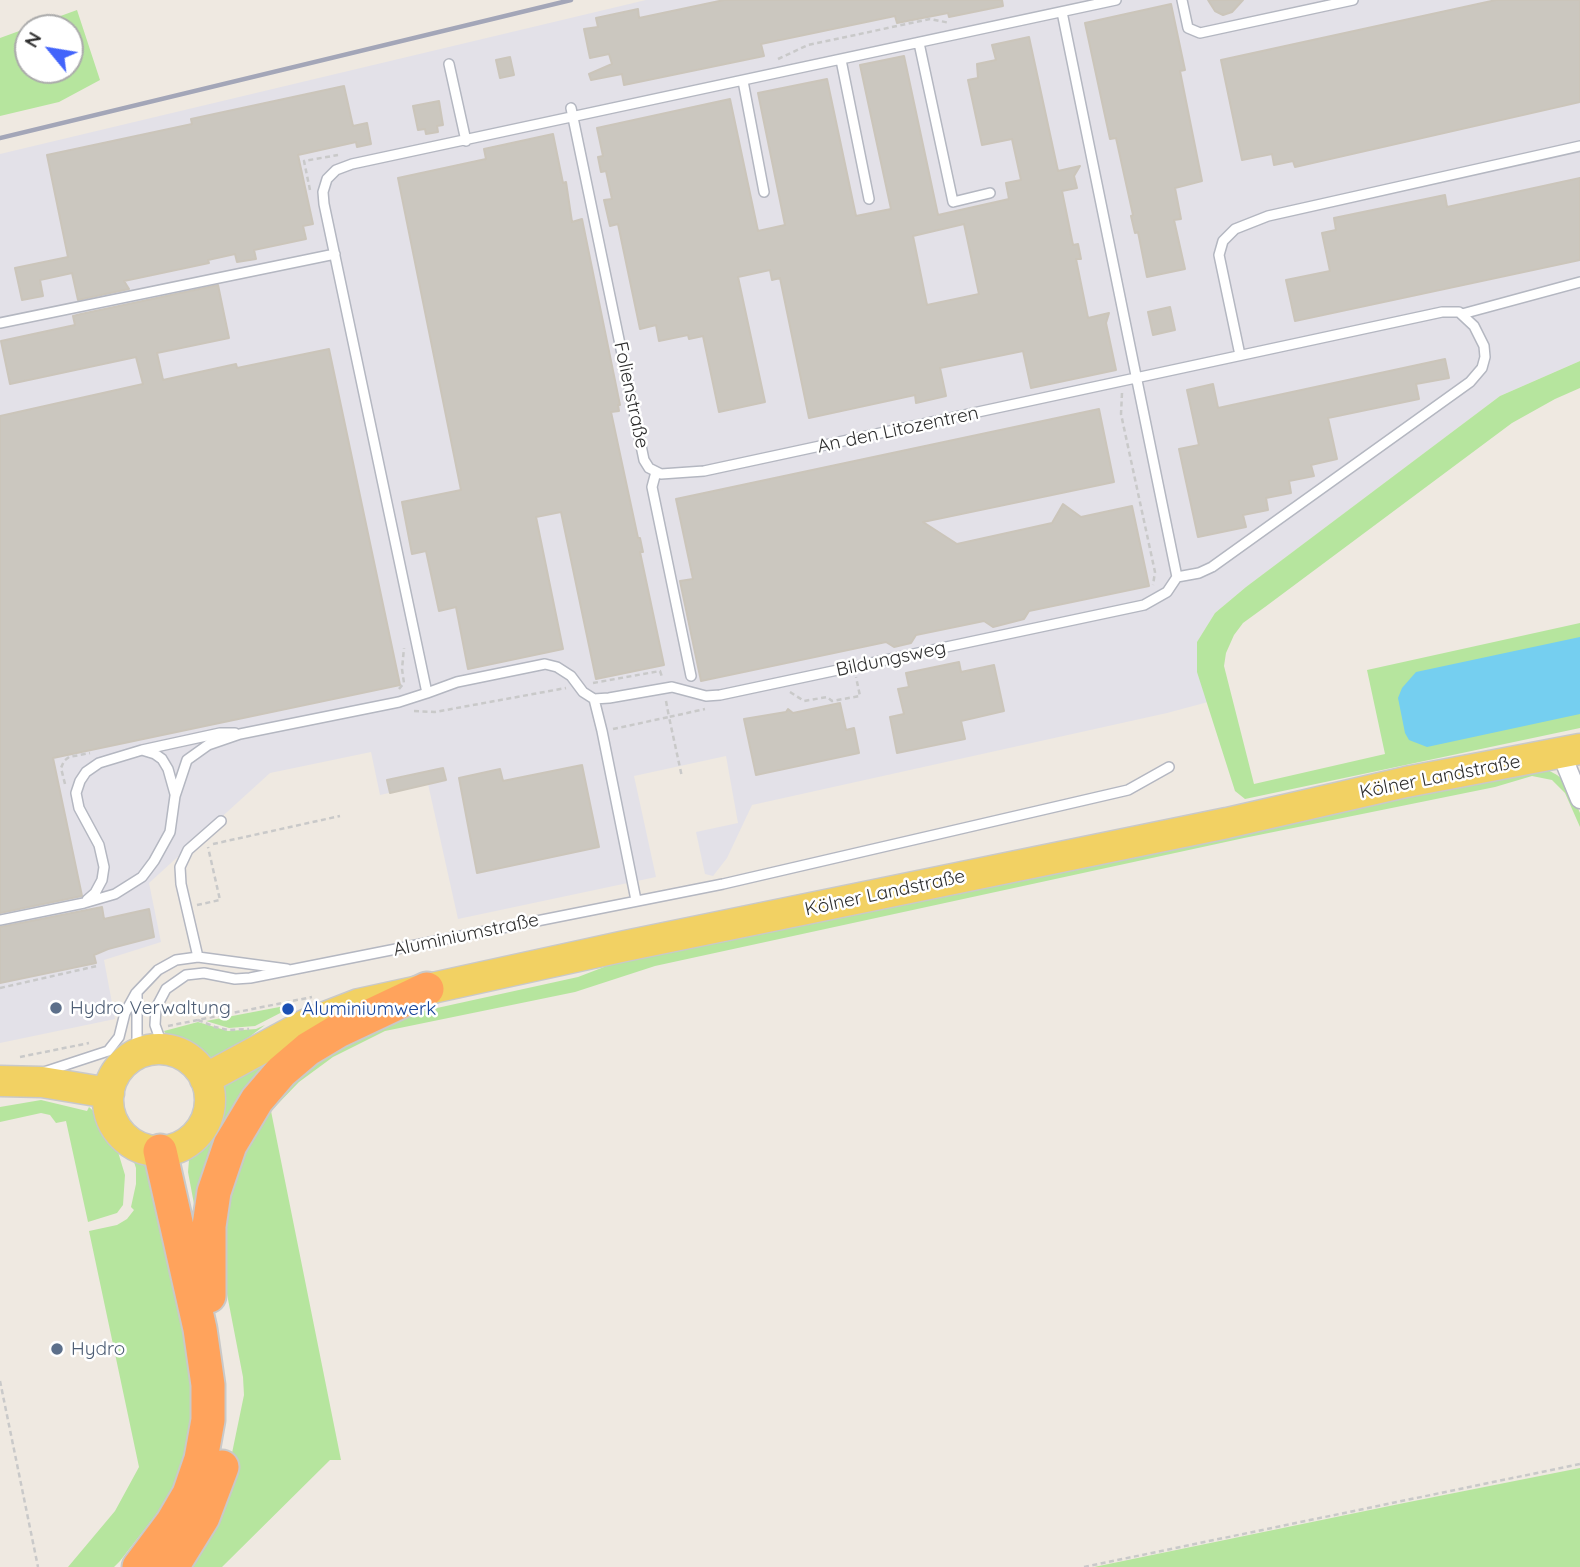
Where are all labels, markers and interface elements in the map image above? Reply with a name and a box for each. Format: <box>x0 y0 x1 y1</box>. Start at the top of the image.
north arrow <box>14 14 84 84</box>
text: N <box>19 27 46 52</box>
street label: Folienstraße <box>609 340 653 450</box>
street label: An den Litozentren <box>815 402 981 458</box>
street label: Bildungsweg <box>834 636 948 682</box>
street label: Kölner Landstraße <box>1358 750 1522 804</box>
street label: Kölner Landstraße <box>803 865 967 921</box>
street label: Aluminiumstraße <box>391 908 541 962</box>
place label: Hydro Verwaltung <box>70 997 231 1019</box>
place label: Aluminiumwerk <box>302 998 436 1020</box>
marker: Hydro Verwaltung <box>48 1000 64 1016</box>
marker: Aluminiumwerk <box>280 1001 296 1017</box>
place label: Hydro <box>71 1338 125 1360</box>
marker: Hydro <box>49 1341 65 1357</box>

